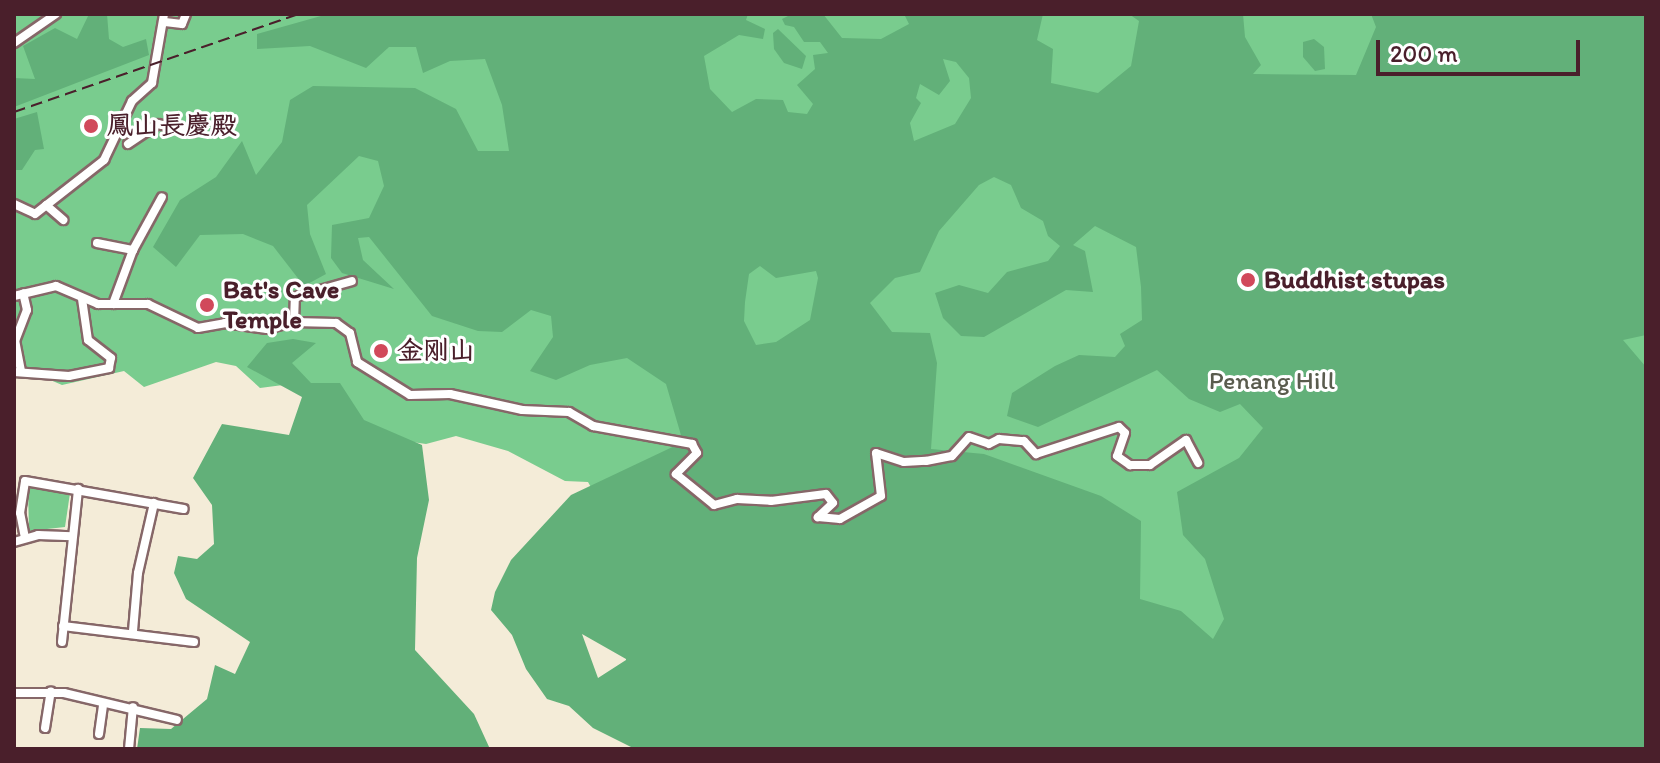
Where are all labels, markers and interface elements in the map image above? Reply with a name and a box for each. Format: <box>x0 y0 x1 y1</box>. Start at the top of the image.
scale bar <box>1380 24 1584 74</box>
text: 200 m <box>1390 39 1458 68</box>
place label: 鳳山長慶殿 <box>107 110 237 142</box>
marker: 鳳山長慶殿 <box>82 117 100 135</box>
place label: Buddhist stupas <box>1264 264 1445 296</box>
marker: Buddhist stupas <box>1239 271 1257 289</box>
place label: Bat's Cave Temple <box>223 274 340 336</box>
marker: Bat's Cave Temple <box>198 296 216 314</box>
place label: 金刚山 <box>397 335 475 367</box>
marker: 金刚山 <box>372 342 390 360</box>
park label: Penang Hill <box>1209 365 1335 397</box>

